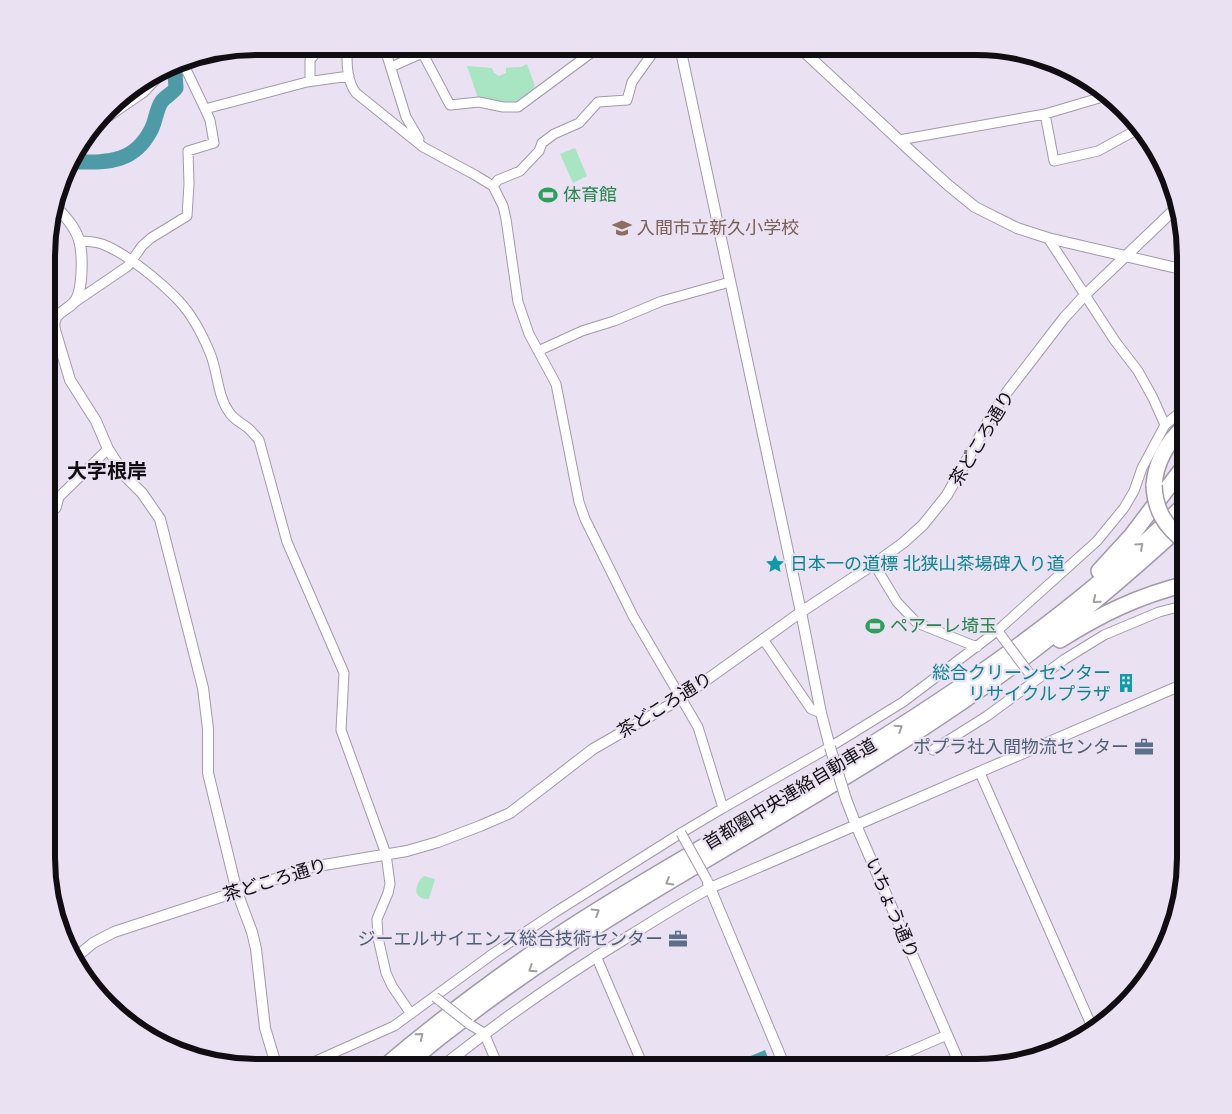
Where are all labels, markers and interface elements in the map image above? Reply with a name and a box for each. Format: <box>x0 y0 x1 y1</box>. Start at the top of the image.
sports icon: 体育館 <box>537 184 559 206</box>
place label: 体育館 <box>563 184 617 206</box>
school or university icon: 入間市立新久小学校 <box>611 217 633 239</box>
place label: 入間市立新久小学校 <box>637 217 799 239</box>
street label: 茶どころ通り <box>945 386 1019 490</box>
district label: 大字根岸 <box>67 459 147 483</box>
one-way arrow <box>1135 543 1144 552</box>
place icon: 日本一の道標 北狭山茶場碑入り道 <box>764 553 786 575</box>
place label: 日本一の道標 北狭山茶場碑入り道 <box>790 553 1064 575</box>
one-way arrow <box>1093 594 1102 603</box>
sports icon: ペアーレ埼玉 <box>864 615 886 637</box>
place label: ペアーレ埼玉 <box>890 615 997 637</box>
place label: 総合クリーンセンター リサイクルプラザ <box>932 662 1111 705</box>
street label: 茶どころ通り <box>614 667 716 743</box>
building icon: 総合クリーンセンター リサイクルプラザ <box>1115 672 1137 694</box>
one-way arrow <box>893 724 902 734</box>
street label: 首都圏中央連絡自動車道 <box>699 734 881 854</box>
place label: ポプラ社入間物流センター <box>913 736 1129 758</box>
office icon: ポプラ社入間物流センター <box>1133 736 1155 758</box>
street label: 茶どころ通り <box>220 854 330 906</box>
street label: いちょう通り <box>861 854 923 962</box>
one-way arrow <box>665 875 674 885</box>
one-way arrow <box>590 909 599 919</box>
place label: ジーエルサイエンス総合技術センター <box>358 928 663 950</box>
office icon: ジーエルサイエンス総合技術センター <box>667 928 689 950</box>
one-way arrow <box>528 963 538 972</box>
one-way arrow <box>414 1034 423 1042</box>

